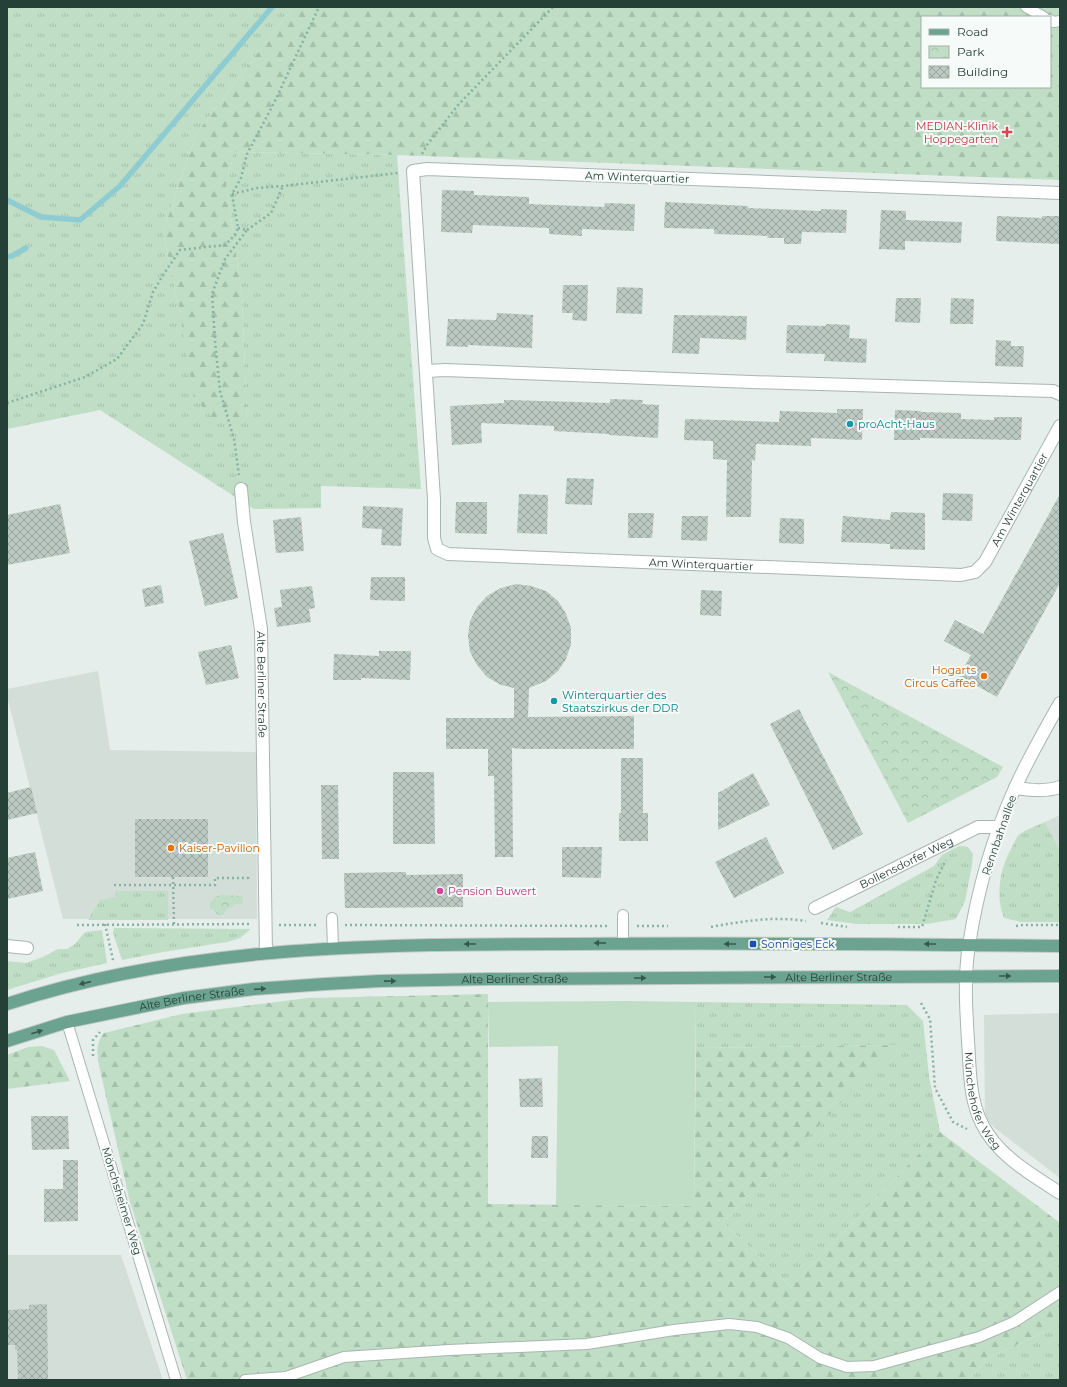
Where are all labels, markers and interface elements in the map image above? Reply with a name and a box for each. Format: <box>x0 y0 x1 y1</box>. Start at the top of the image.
legend <box>921 16 1051 88</box>
text: Road <box>957 24 988 39</box>
text: Park <box>957 44 985 59</box>
text: Building <box>957 64 1008 79</box>
place label: MEDIAN-Klinik Hoppegarten <box>916 119 998 146</box>
marker: MEDIAN-Klinik Hoppegarten <box>1001 126 1013 138</box>
street label: Am Winterquartier <box>585 168 689 186</box>
place label: proAcht-Haus <box>858 417 935 431</box>
marker: proAcht-Haus <box>845 419 855 429</box>
street label: Am Winterquartier <box>988 450 1051 549</box>
street label: Am Winterquartier <box>649 555 754 573</box>
street label: Alte Berliner Straße <box>254 631 270 738</box>
place label: Hogarts Circus Caffee <box>904 663 977 690</box>
marker: Hogarts Circus Caffee <box>979 671 989 681</box>
place label: Winterquartier des Staatszirkus der DDR <box>562 688 678 715</box>
marker: Winterquartier des Staatszirkus der DDR <box>549 696 559 706</box>
street label: Rennbahnallee <box>979 793 1019 877</box>
street label: Bollensdorfer Weg <box>857 833 956 892</box>
place label: Kaiser-Pavillon <box>179 841 260 855</box>
marker: Kaiser-Pavillon <box>166 843 176 853</box>
place label: Pension Buwert <box>448 884 537 898</box>
marker: Pension Buwert <box>435 886 445 896</box>
place label: Sonniges Eck <box>761 937 835 951</box>
marker: Sonniges Eck <box>748 939 758 949</box>
one-way arrow <box>593 940 606 946</box>
one-way arrow <box>463 941 476 947</box>
one-way arrow <box>723 941 736 947</box>
one-way arrow <box>923 941 936 947</box>
street label: Alte Berliner Straße <box>785 970 893 984</box>
street label: Alte Berliner Straße <box>461 972 569 987</box>
one-way arrow <box>999 973 1012 979</box>
one-way arrow <box>764 974 777 980</box>
one-way arrow <box>634 975 647 981</box>
one-way arrow <box>384 978 397 984</box>
one-way arrow <box>79 980 92 986</box>
street label: Alte Berliner Straße <box>138 983 246 1014</box>
one-way arrow <box>254 986 266 992</box>
one-way arrow <box>31 1029 43 1035</box>
street label: Münchehofer Weg <box>962 1051 1004 1153</box>
street label: Mönchsheimer Weg <box>99 1145 145 1257</box>

